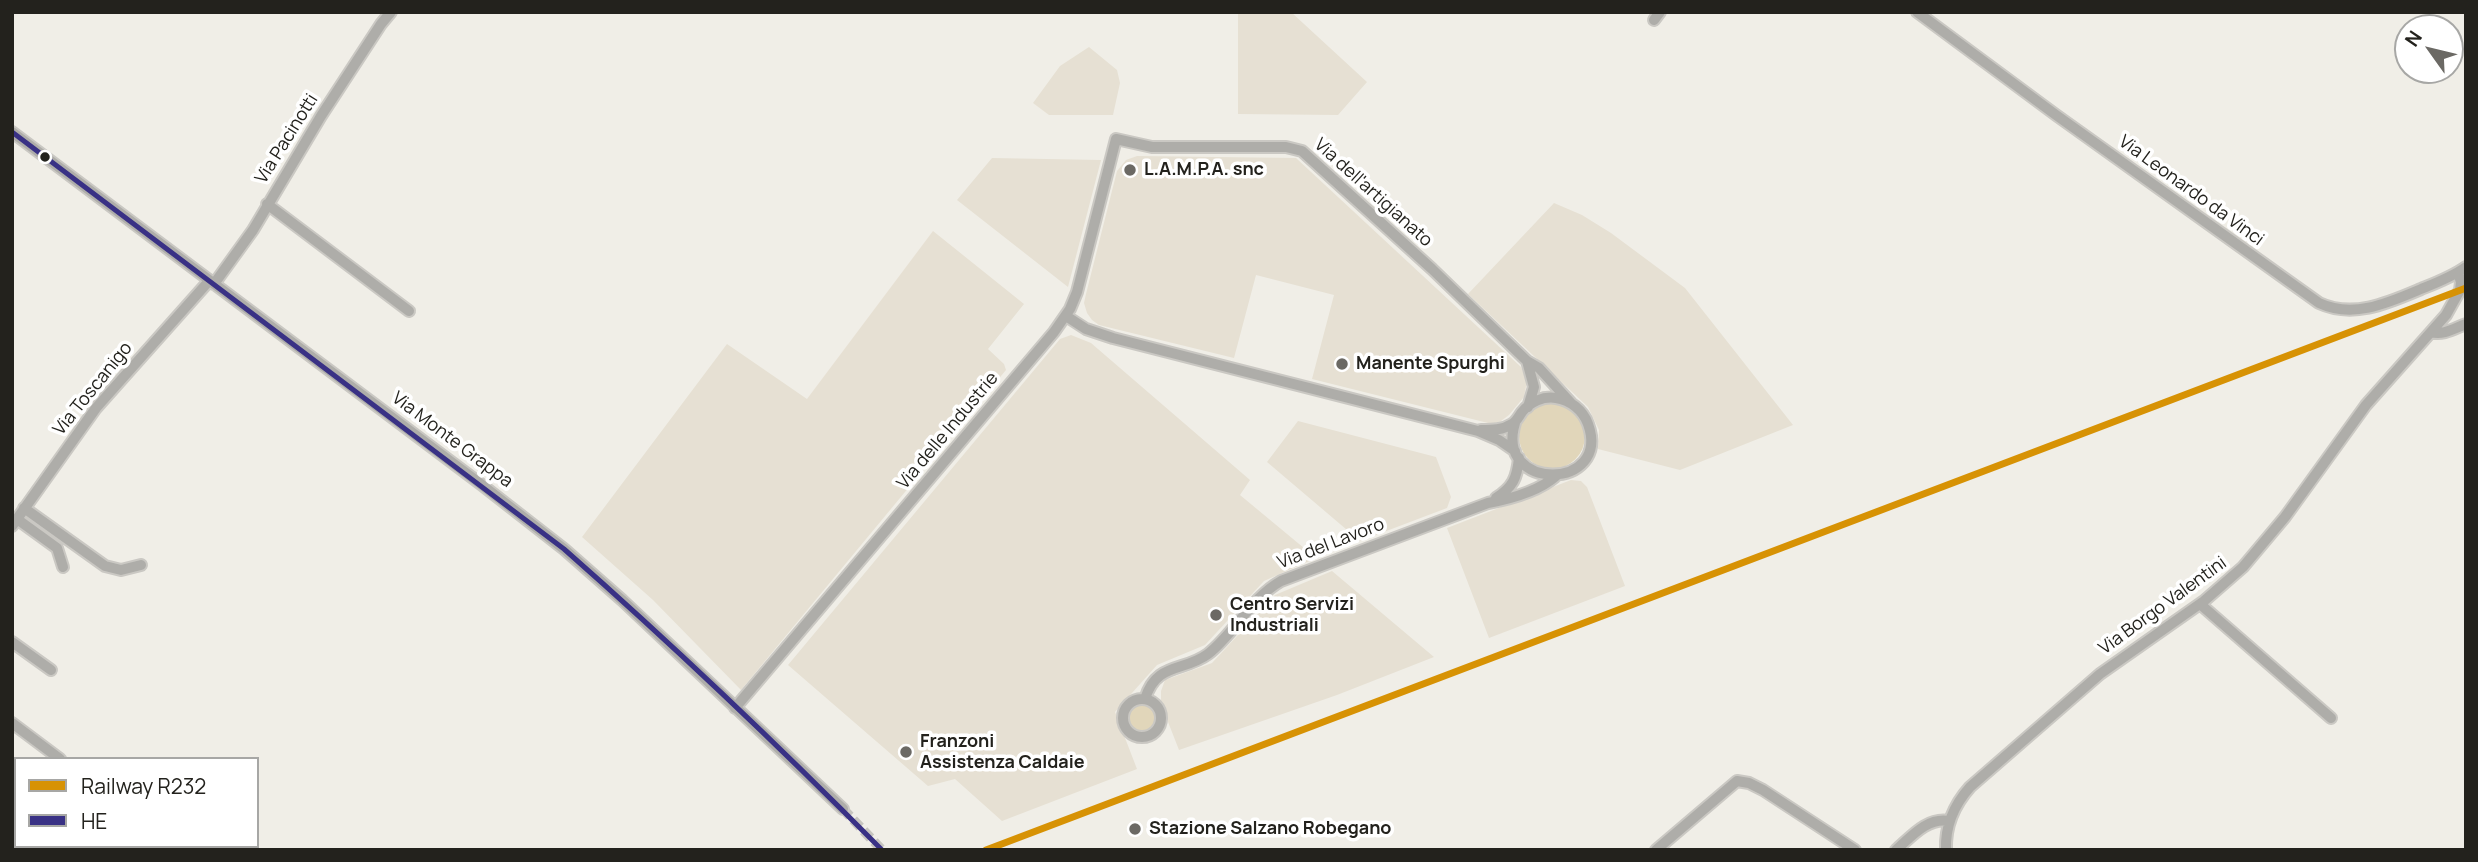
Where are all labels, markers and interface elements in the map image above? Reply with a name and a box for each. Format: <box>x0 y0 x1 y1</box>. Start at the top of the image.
north arrow <box>2394 14 2464 84</box>
text: N <box>2399 25 2428 51</box>
street label: Via Pacinotti <box>251 90 323 188</box>
street label: Via Leonardo da Vinci <box>2114 131 2268 251</box>
street label: Via dell'artigianato <box>1309 134 1437 252</box>
unlabelled marker <box>38 150 52 164</box>
place label: L.A.M.P.A. snc <box>1144 159 1264 181</box>
marker: L.A.M.P.A. snc <box>1122 162 1138 178</box>
street label: Via Toscanigo <box>49 338 137 440</box>
place label: Manente Spurghi <box>1356 353 1505 375</box>
marker: Manente Spurghi <box>1334 356 1350 372</box>
street label: Via delle Industrie <box>893 368 1003 494</box>
street label: Via Monte Grappa <box>387 387 517 493</box>
street label: Via del Lavoro <box>1275 514 1387 574</box>
street label: Via Borgo Valentini <box>2095 552 2231 660</box>
place label: Centro Servizi Industriali <box>1230 594 1354 636</box>
marker: Centro Servizi Industriali <box>1208 607 1224 623</box>
place label: Franzoni Assistenza Caldaie <box>920 731 1085 774</box>
marker: Franzoni Assistenza Caldaie <box>898 744 914 760</box>
legend <box>14 757 259 848</box>
text: Railway R232 <box>81 772 206 800</box>
text: HE <box>81 807 107 835</box>
place label: Stazione Salzano Robegano <box>1149 818 1391 840</box>
marker: Stazione Salzano Robegano <box>1127 821 1143 837</box>

